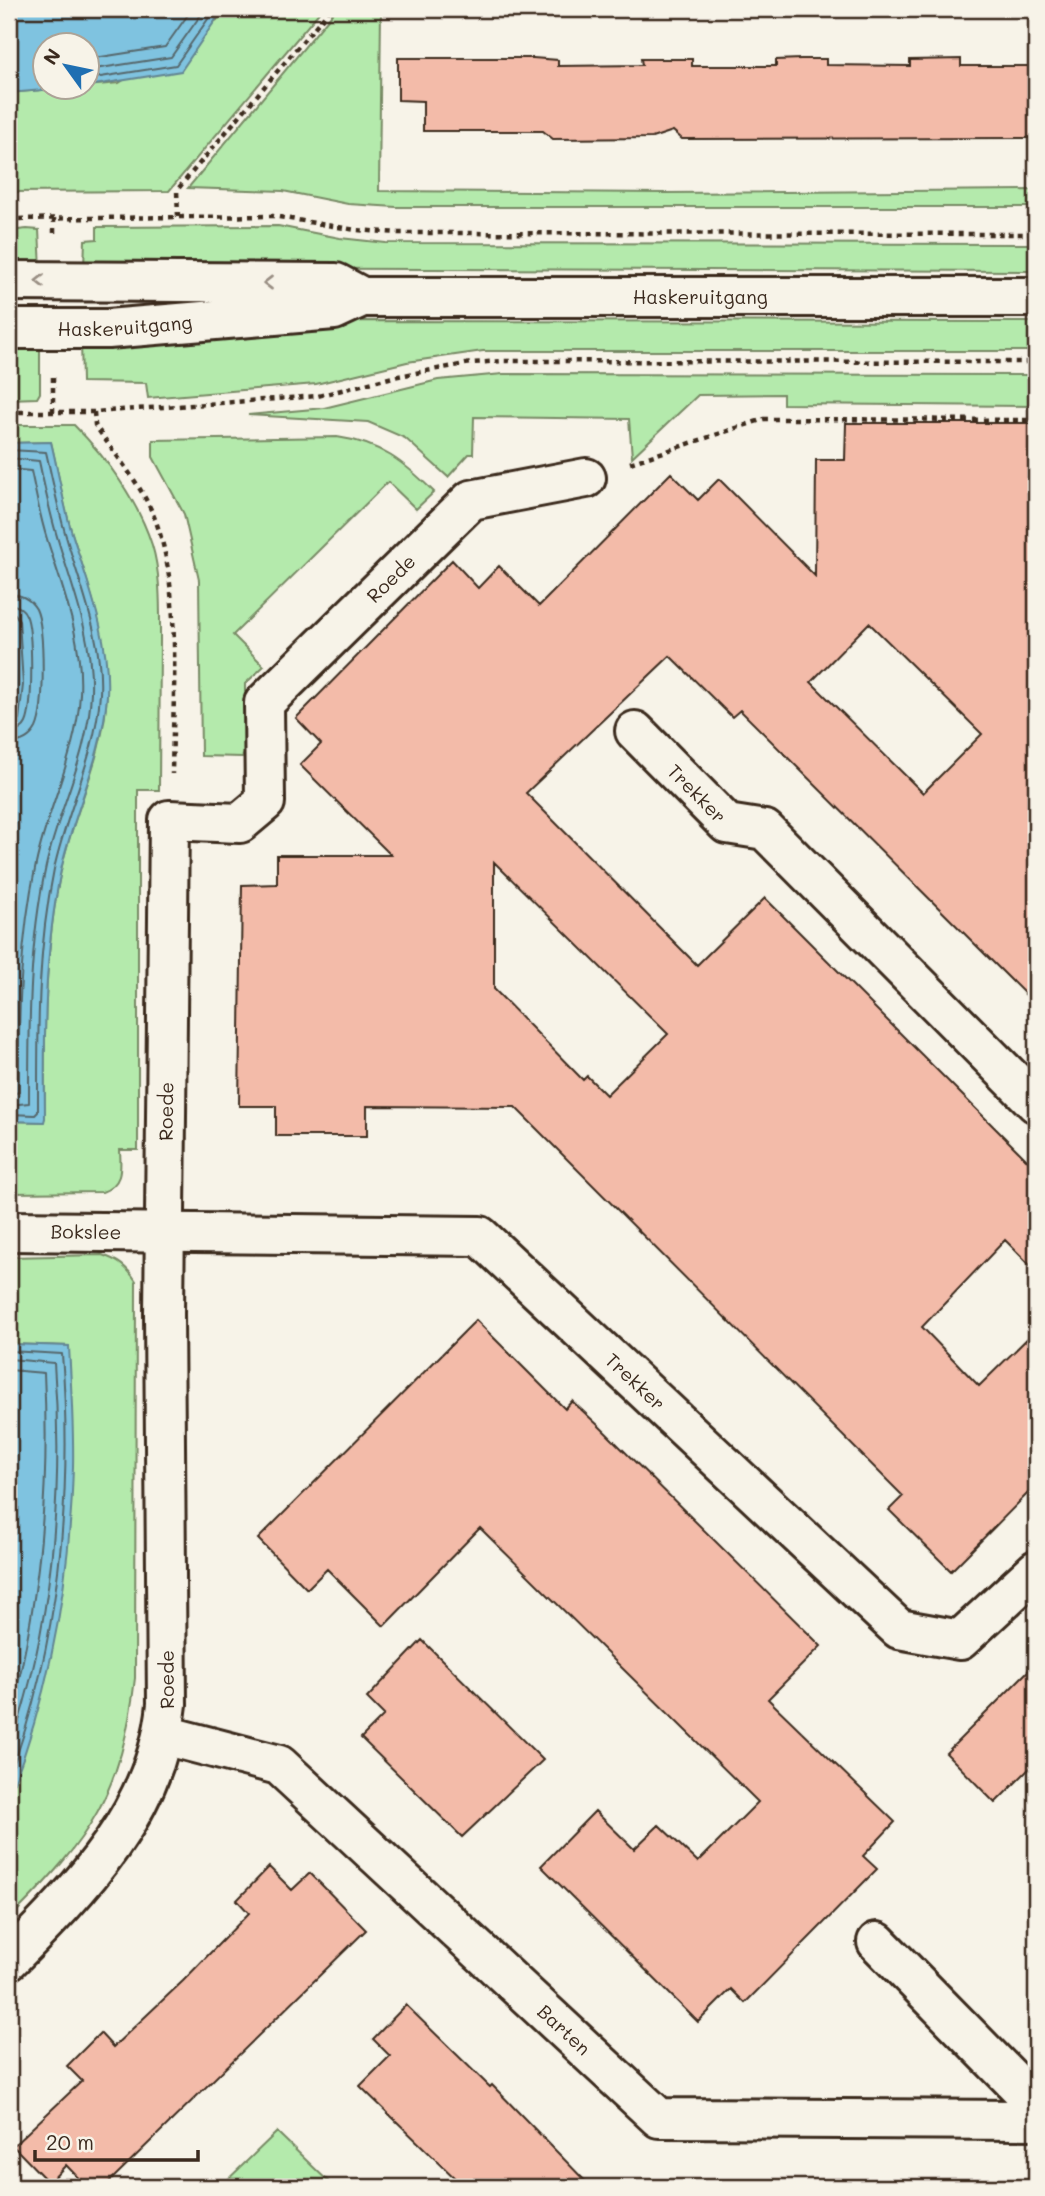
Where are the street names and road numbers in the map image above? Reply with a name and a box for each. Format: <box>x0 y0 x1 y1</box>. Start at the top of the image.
street label: Haskeruitgang <box>633 284 768 309</box>
street label: Haskeruitgang <box>57 309 193 341</box>
street label: Roede <box>361 549 420 608</box>
street label: Trekker <box>663 758 732 828</box>
street label: Roede <box>153 1082 178 1141</box>
street label: Bokslee <box>51 1218 121 1244</box>
street label: Trekker <box>600 1347 671 1416</box>
street label: Roede <box>154 1650 179 1709</box>
street label: Barten <box>533 1999 596 2060</box>

